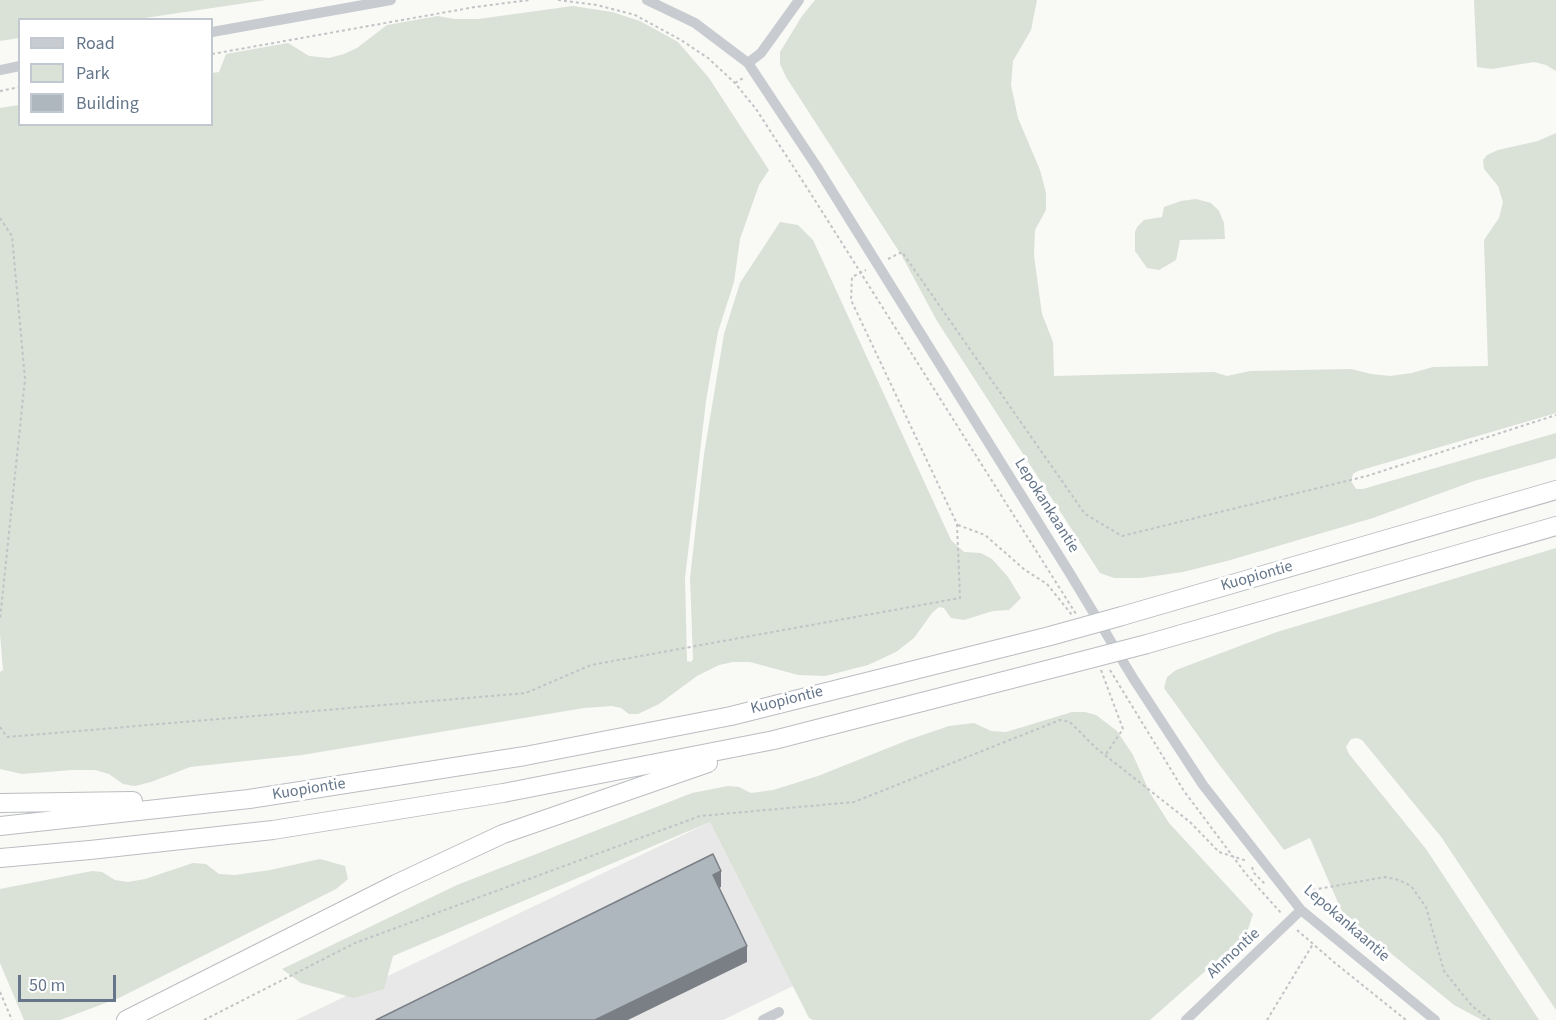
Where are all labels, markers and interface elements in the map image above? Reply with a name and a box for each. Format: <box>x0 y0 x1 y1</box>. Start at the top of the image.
legend <box>18 18 213 126</box>
text: Road <box>76 31 115 56</box>
text: Park <box>76 61 110 86</box>
text: Building <box>76 91 139 116</box>
street label: Lepokankaantie <box>1009 455 1083 557</box>
street label: Kuopiontie <box>1219 558 1295 596</box>
street label: Kuopiontie <box>749 683 825 719</box>
street label: Kuopiontie <box>271 775 347 805</box>
street label: Lepokankaantie <box>1299 881 1393 967</box>
street label: Ahmontie <box>1204 925 1264 983</box>
scale bar <box>21 963 118 1001</box>
text: 50 m <box>29 973 65 998</box>

